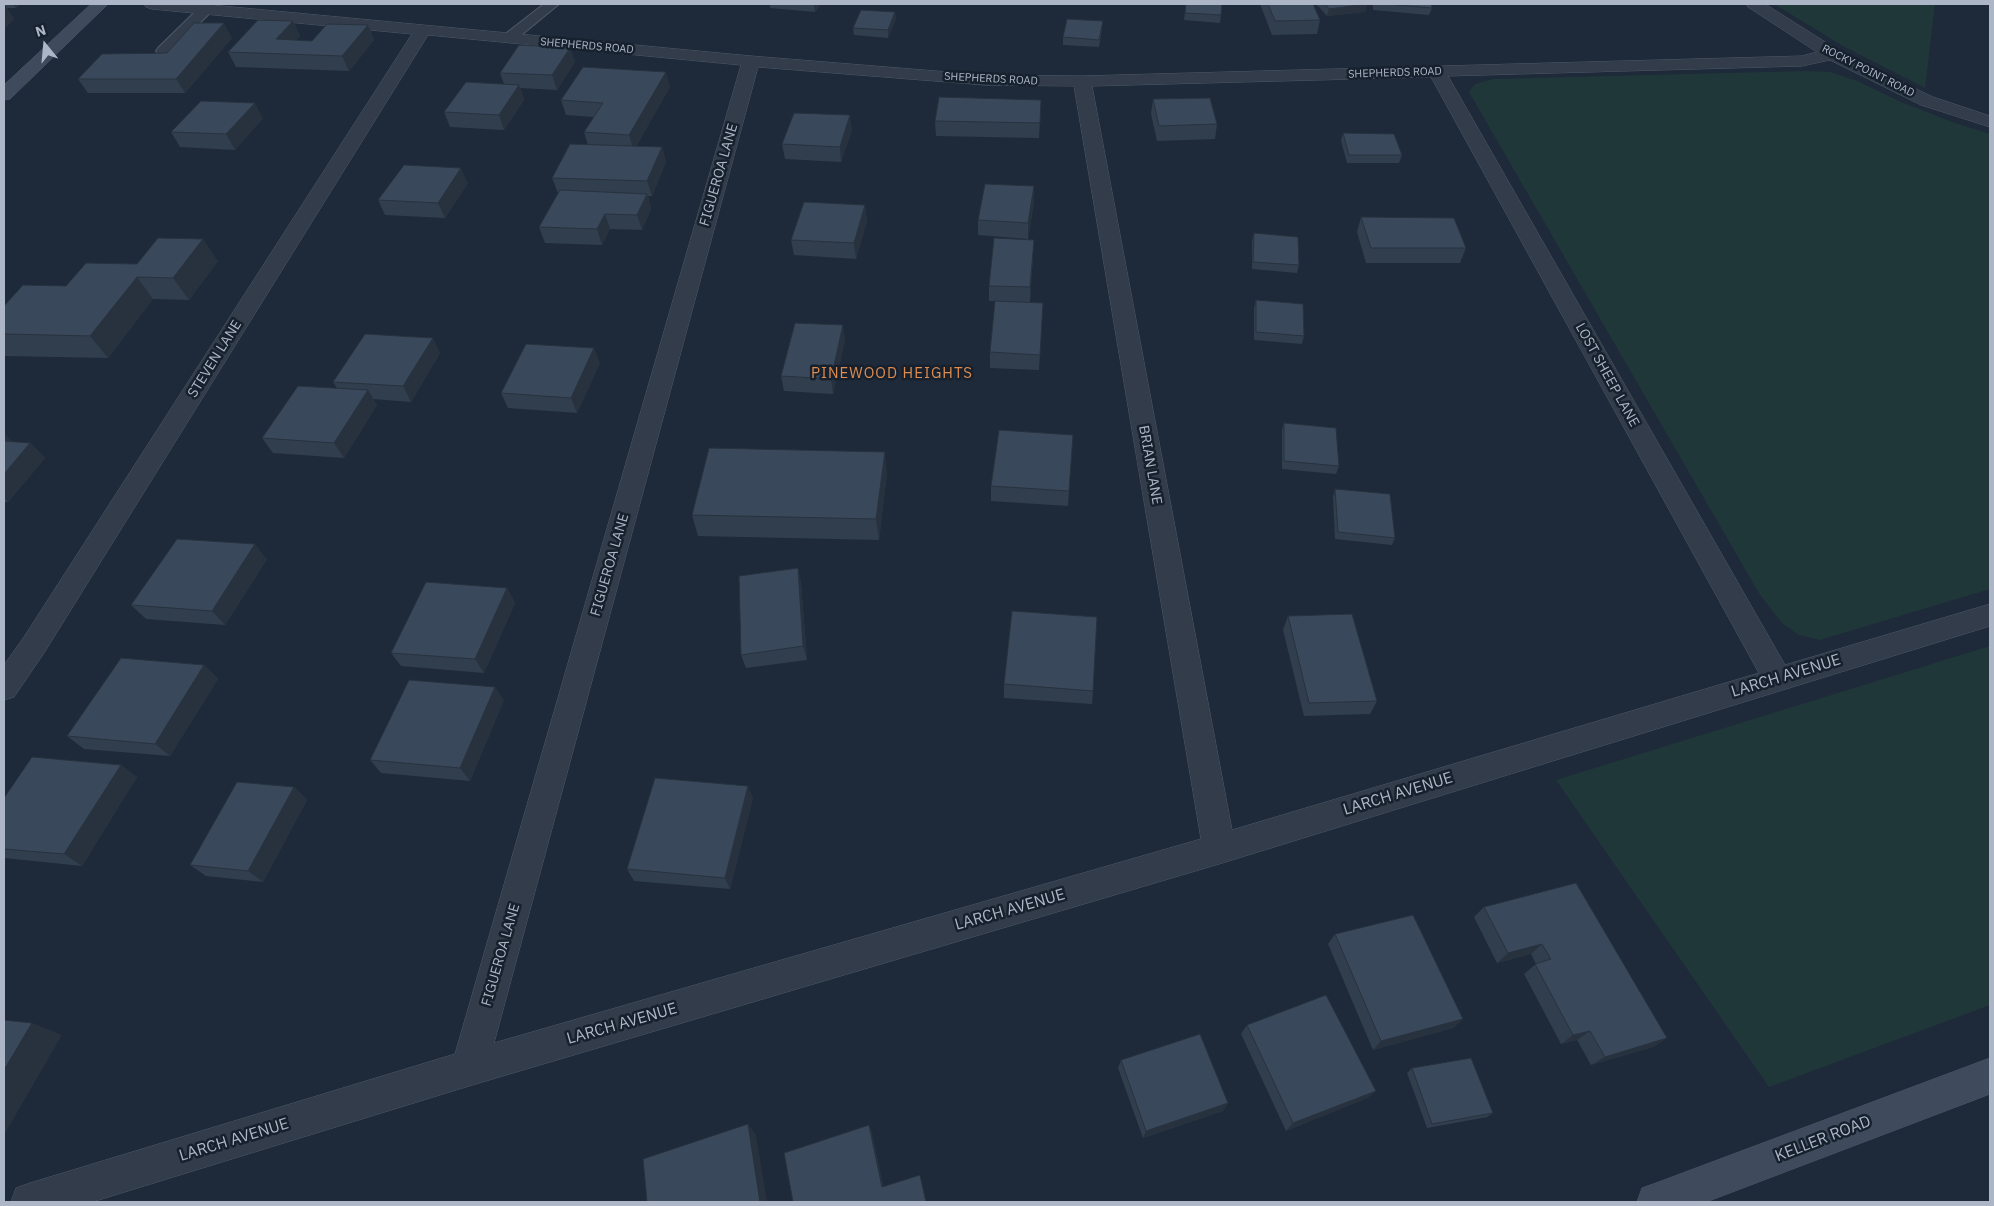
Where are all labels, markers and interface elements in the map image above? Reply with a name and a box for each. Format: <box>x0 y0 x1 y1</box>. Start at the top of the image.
north arrow <box>20 20 70 70</box>
text: N <box>33 21 48 41</box>
street label: SHEPHERDS ROAD <box>540 35 634 57</box>
street label: ROCKY POINT ROAD <box>1820 42 1916 100</box>
street label: SHEPHERDS ROAD <box>1348 65 1442 81</box>
street label: SHEPHERDS ROAD <box>944 70 1038 88</box>
street label: FIGUEROA LANE <box>696 122 742 228</box>
street label: STEVEN LANE <box>185 317 245 401</box>
street label: LOST SHEEP LANE <box>1571 320 1643 430</box>
district label: PINEWOOD HEIGHTS <box>809 365 975 383</box>
street label: BRIAN LANE <box>1135 424 1165 506</box>
street label: FIGUEROA LANE <box>587 512 633 618</box>
street label: LARCH AVENUE <box>1729 650 1843 702</box>
street label: LARCH AVENUE <box>1341 768 1455 820</box>
street label: LARCH AVENUE <box>953 885 1067 935</box>
street label: FIGUEROA LANE <box>478 902 524 1008</box>
street label: LARCH AVENUE <box>565 999 679 1049</box>
street label: KELLER ROAD <box>1772 1112 1874 1166</box>
street label: LARCH AVENUE <box>177 1114 291 1166</box>

